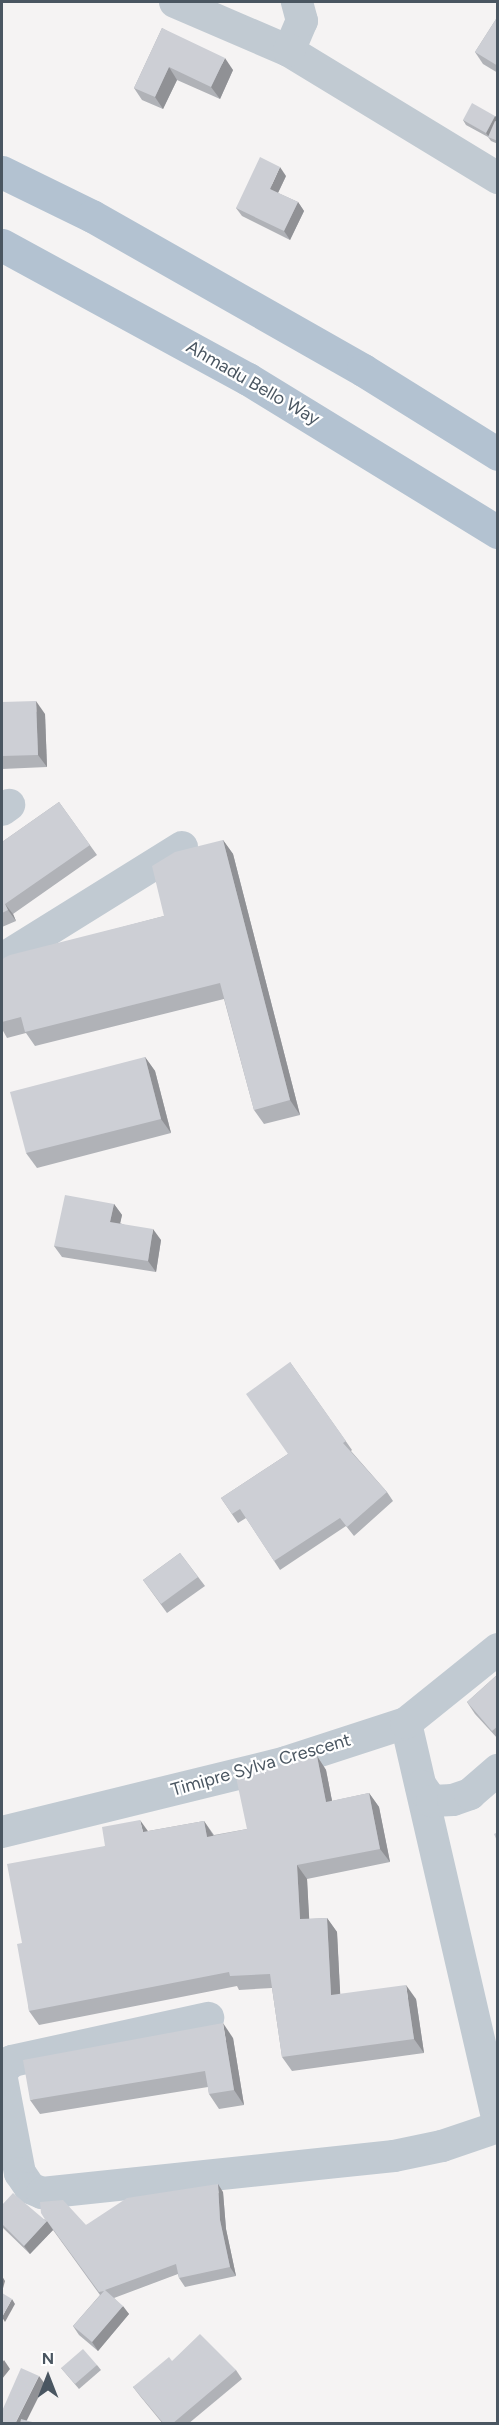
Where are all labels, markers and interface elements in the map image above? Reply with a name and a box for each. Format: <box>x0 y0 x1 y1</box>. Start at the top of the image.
street label: Ahmadu Bello Way <box>182 336 324 430</box>
street label: Timipre Sylva Crescent <box>169 1729 353 1801</box>
north arrow <box>18 2347 78 2407</box>
text: N <box>42 2349 54 2368</box>

